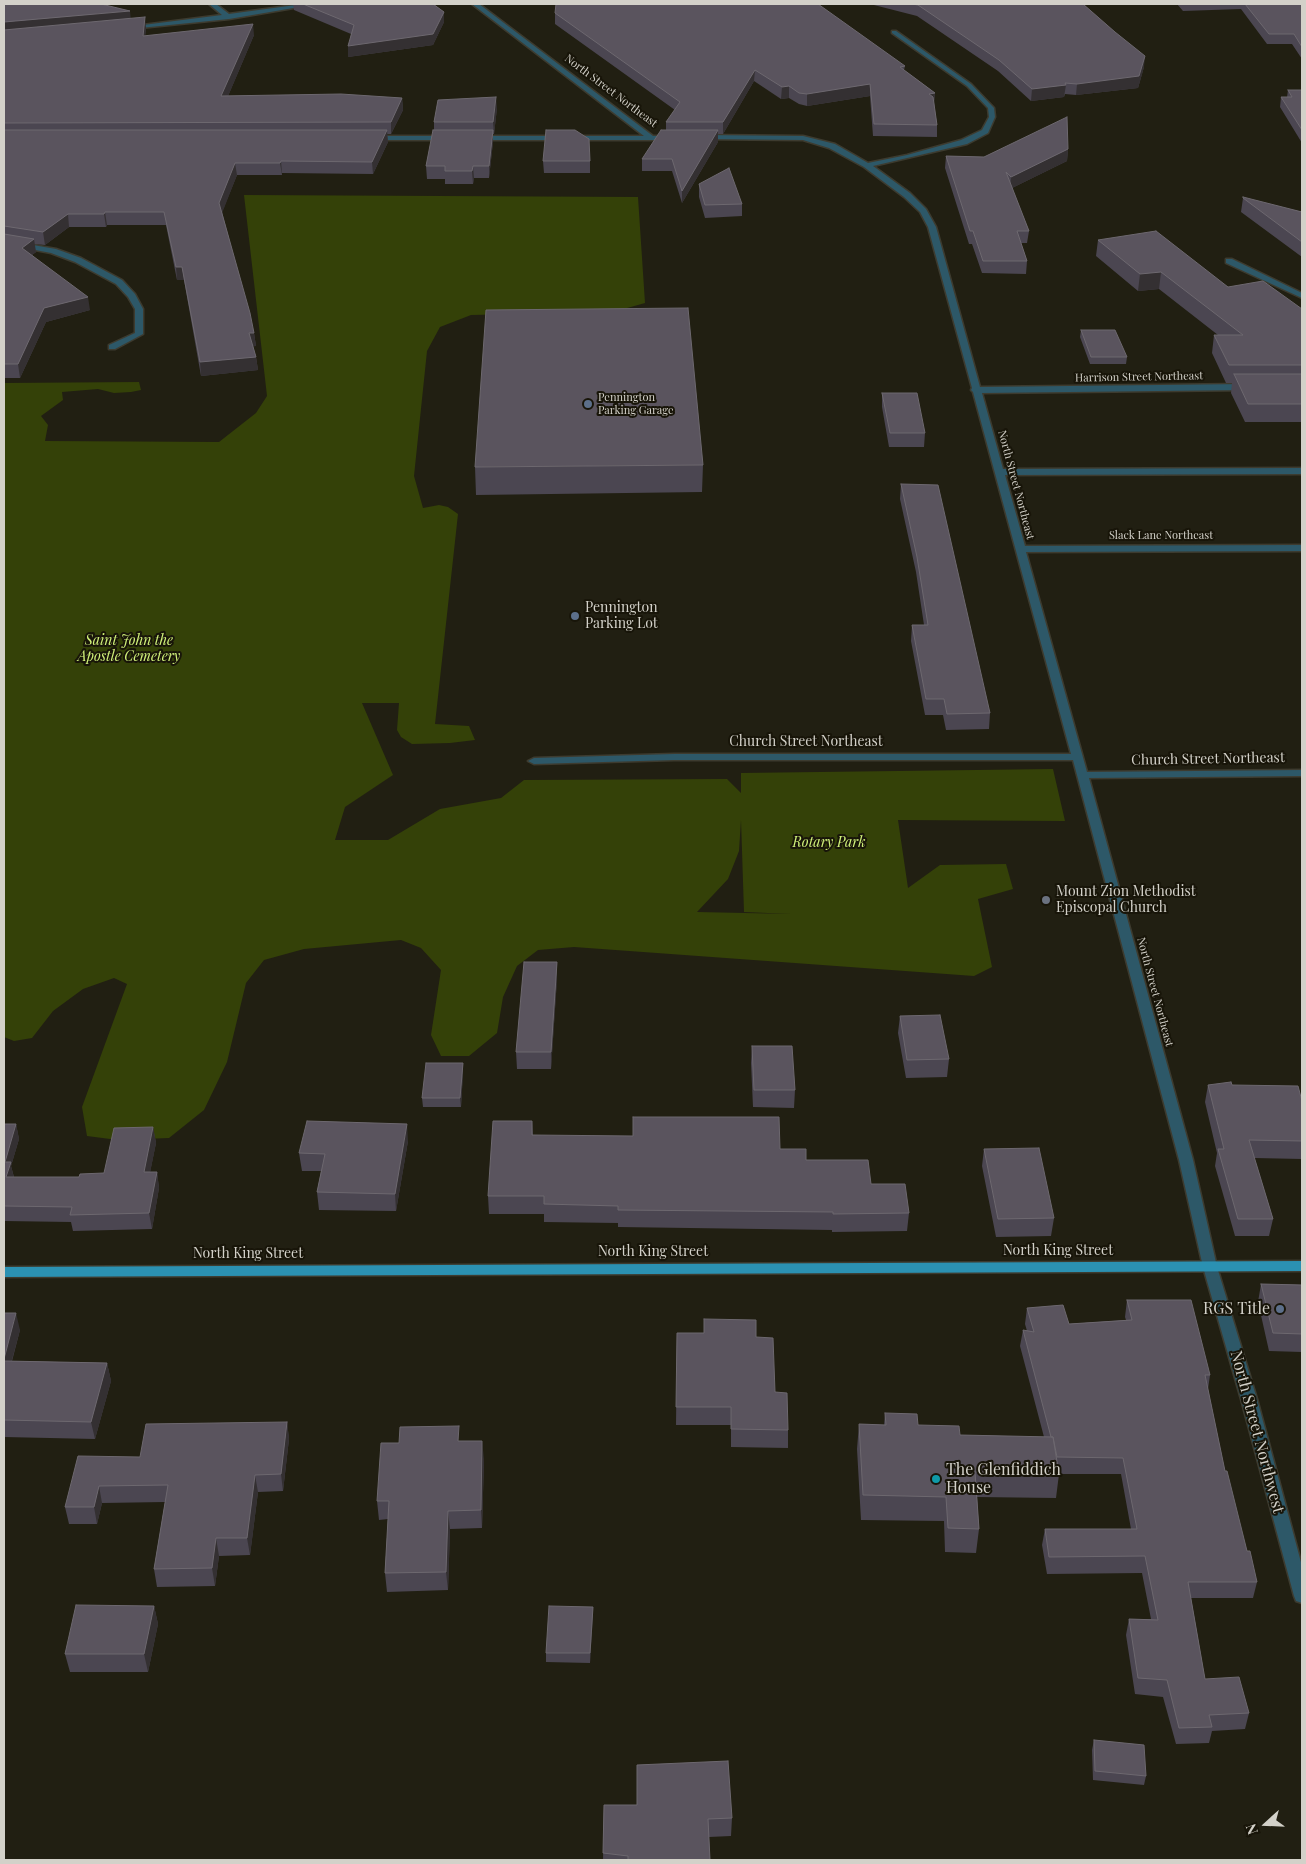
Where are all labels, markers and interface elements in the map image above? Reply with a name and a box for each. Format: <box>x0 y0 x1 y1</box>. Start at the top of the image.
street label: North Street Northeast <box>562 52 660 130</box>
street label: Harrison Street Northeast <box>1075 369 1203 385</box>
place label: Pennington Parking Garage <box>598 391 674 417</box>
marker: Pennington Parking Garage <box>582 398 594 410</box>
street label: North Street Northeast <box>995 429 1037 541</box>
street label: Slack Lane Northeast <box>1109 529 1213 543</box>
place label: Pennington Parking Lot <box>585 600 658 632</box>
marker: Pennington Parking Lot <box>569 610 581 622</box>
park label: Saint John the Apostle Cemetery <box>78 633 180 666</box>
street label: Church Street Northeast <box>729 734 883 750</box>
street label: Church Street Northeast <box>1131 749 1285 769</box>
park label: Rotary Park <box>793 835 865 851</box>
place label: Mount Zion Methodist Episcopal Church <box>1056 884 1196 916</box>
marker: Mount Zion Methodist Episcopal Church <box>1040 894 1052 906</box>
street label: North Street Northeast <box>1134 936 1176 1048</box>
street label: North King Street <box>1003 1243 1113 1259</box>
street label: North King Street <box>598 1244 708 1260</box>
street label: North King Street <box>193 1246 303 1262</box>
place label: RGS Title <box>1203 1299 1270 1319</box>
marker: RGS Title <box>1274 1303 1286 1315</box>
street label: North Street Northwest <box>1226 1348 1288 1516</box>
place label: The Glenfiddich House <box>946 1460 1061 1498</box>
marker: The Glenfiddich House <box>930 1473 942 1485</box>
north arrow <box>1241 1799 1291 1849</box>
text: N <box>1241 1821 1262 1837</box>

